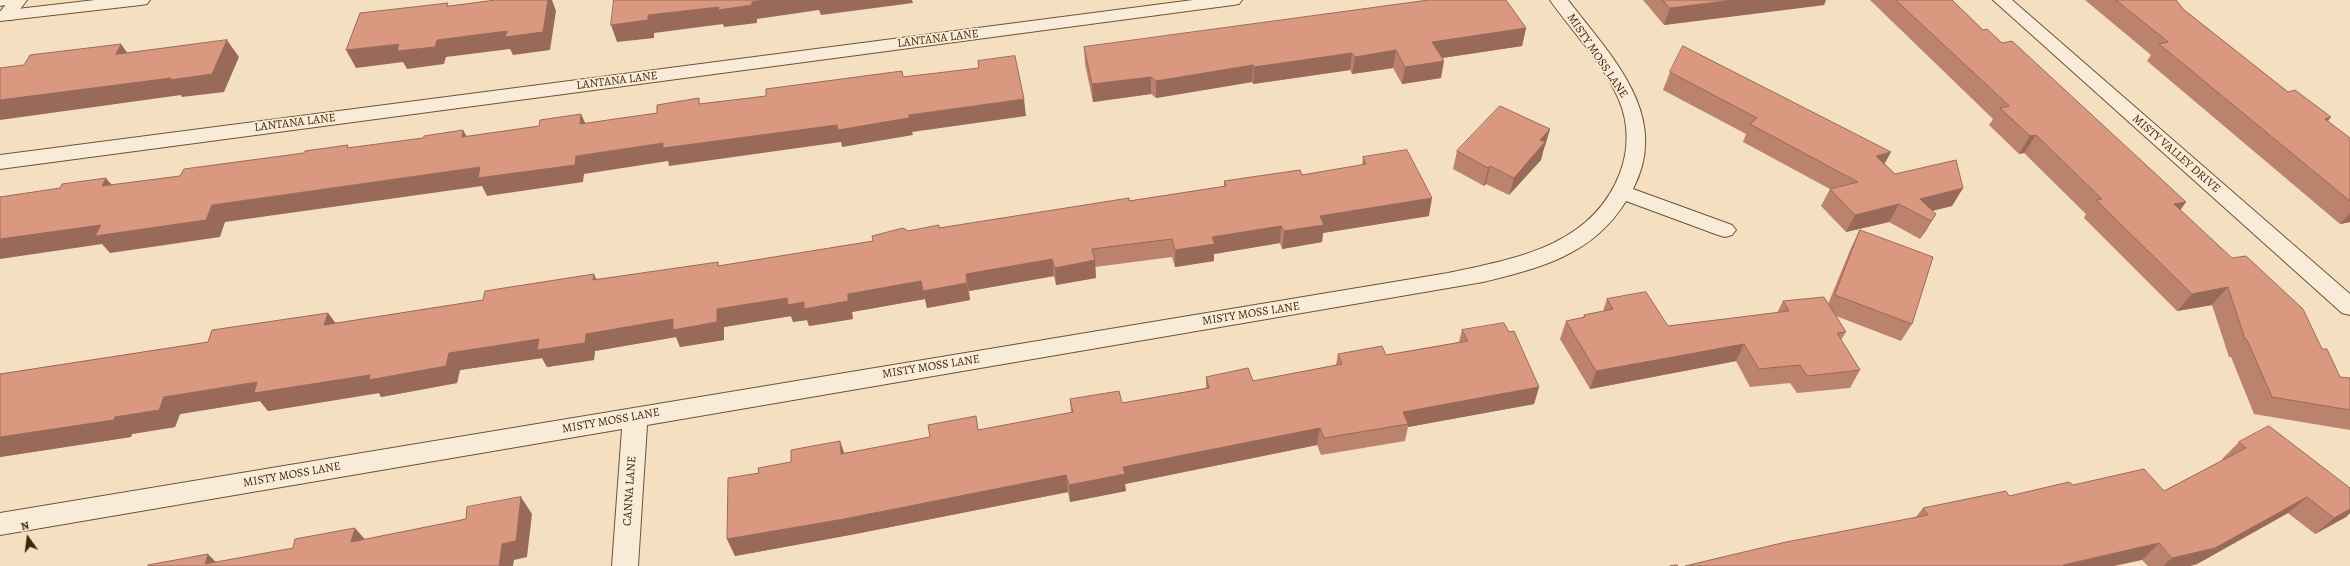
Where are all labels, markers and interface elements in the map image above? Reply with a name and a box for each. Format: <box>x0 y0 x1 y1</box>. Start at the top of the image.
street label: MISTY MOSS LANE <box>1563 11 1631 101</box>
street label: LANTANA LANE <box>896 27 980 51</box>
street label: LANTANA LANE <box>575 69 659 93</box>
street label: LANTANA LANE <box>253 111 337 135</box>
street label: MISTY VALLEY DRIVE <box>2129 112 2223 196</box>
street label: MISTY MOSS LANE <box>1201 299 1301 329</box>
street label: MISTY MOSS LANE <box>881 352 981 382</box>
street label: MISTY MOSS LANE <box>561 405 661 437</box>
street label: CANNA LANE <box>620 456 640 526</box>
street label: MISTY MOSS LANE <box>242 459 342 491</box>
north arrow <box>8 518 48 558</box>
text: N <box>19 518 31 534</box>

